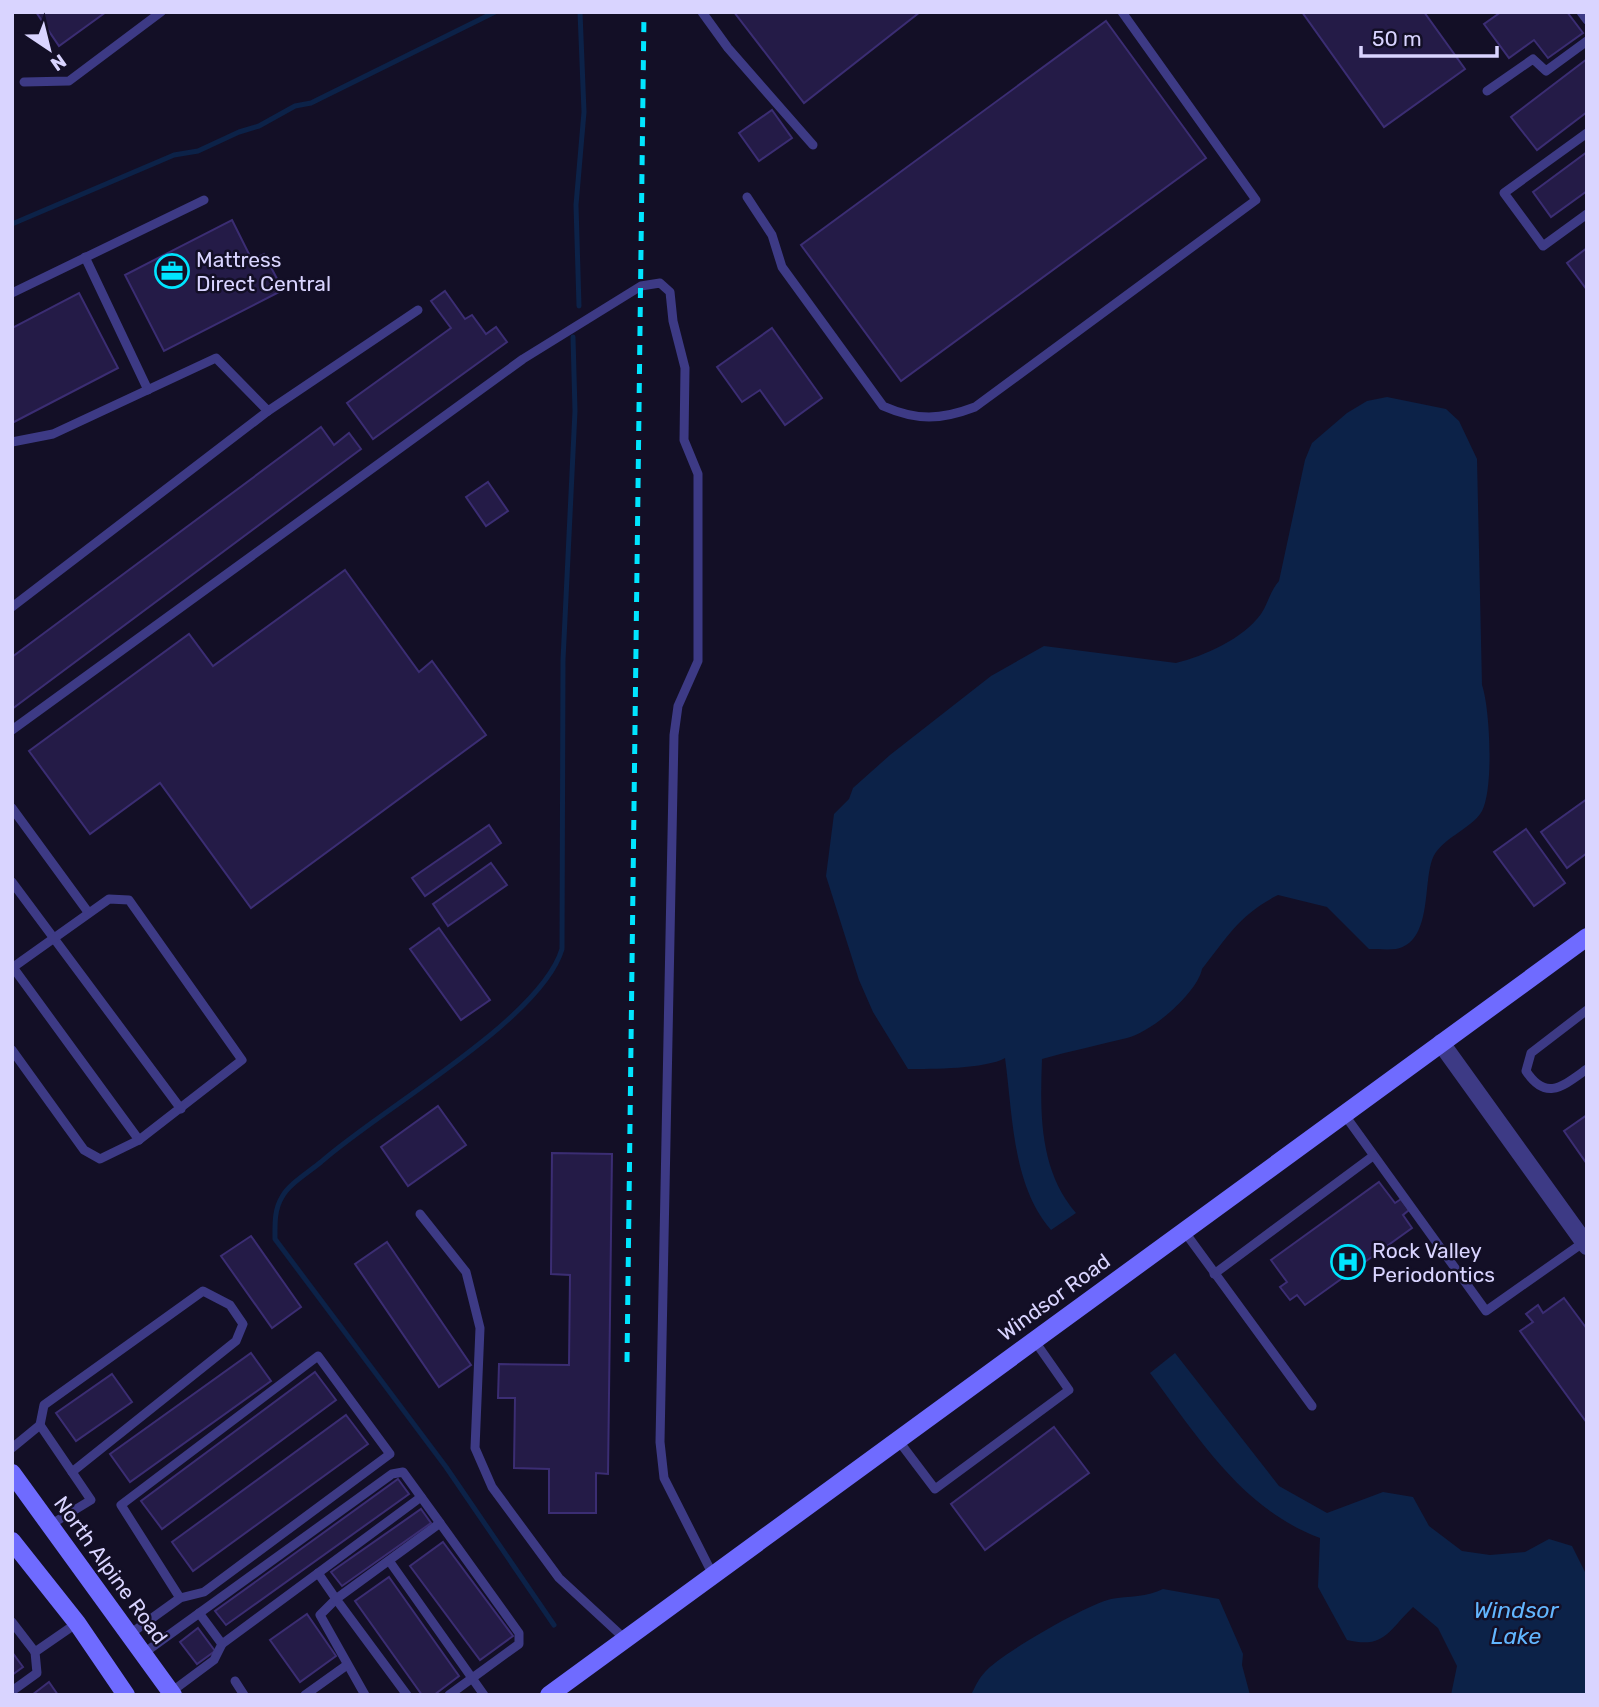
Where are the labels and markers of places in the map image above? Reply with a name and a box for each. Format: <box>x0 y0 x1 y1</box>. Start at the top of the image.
place label: Mattress Direct Central <box>196 247 331 296</box>
office icon: Mattress Direct Central <box>153 252 191 290</box>
place label: Rock Valley Periodontics <box>1372 1238 1495 1287</box>
hospital icon: Rock Valley Periodontics <box>1329 1243 1367 1281</box>

